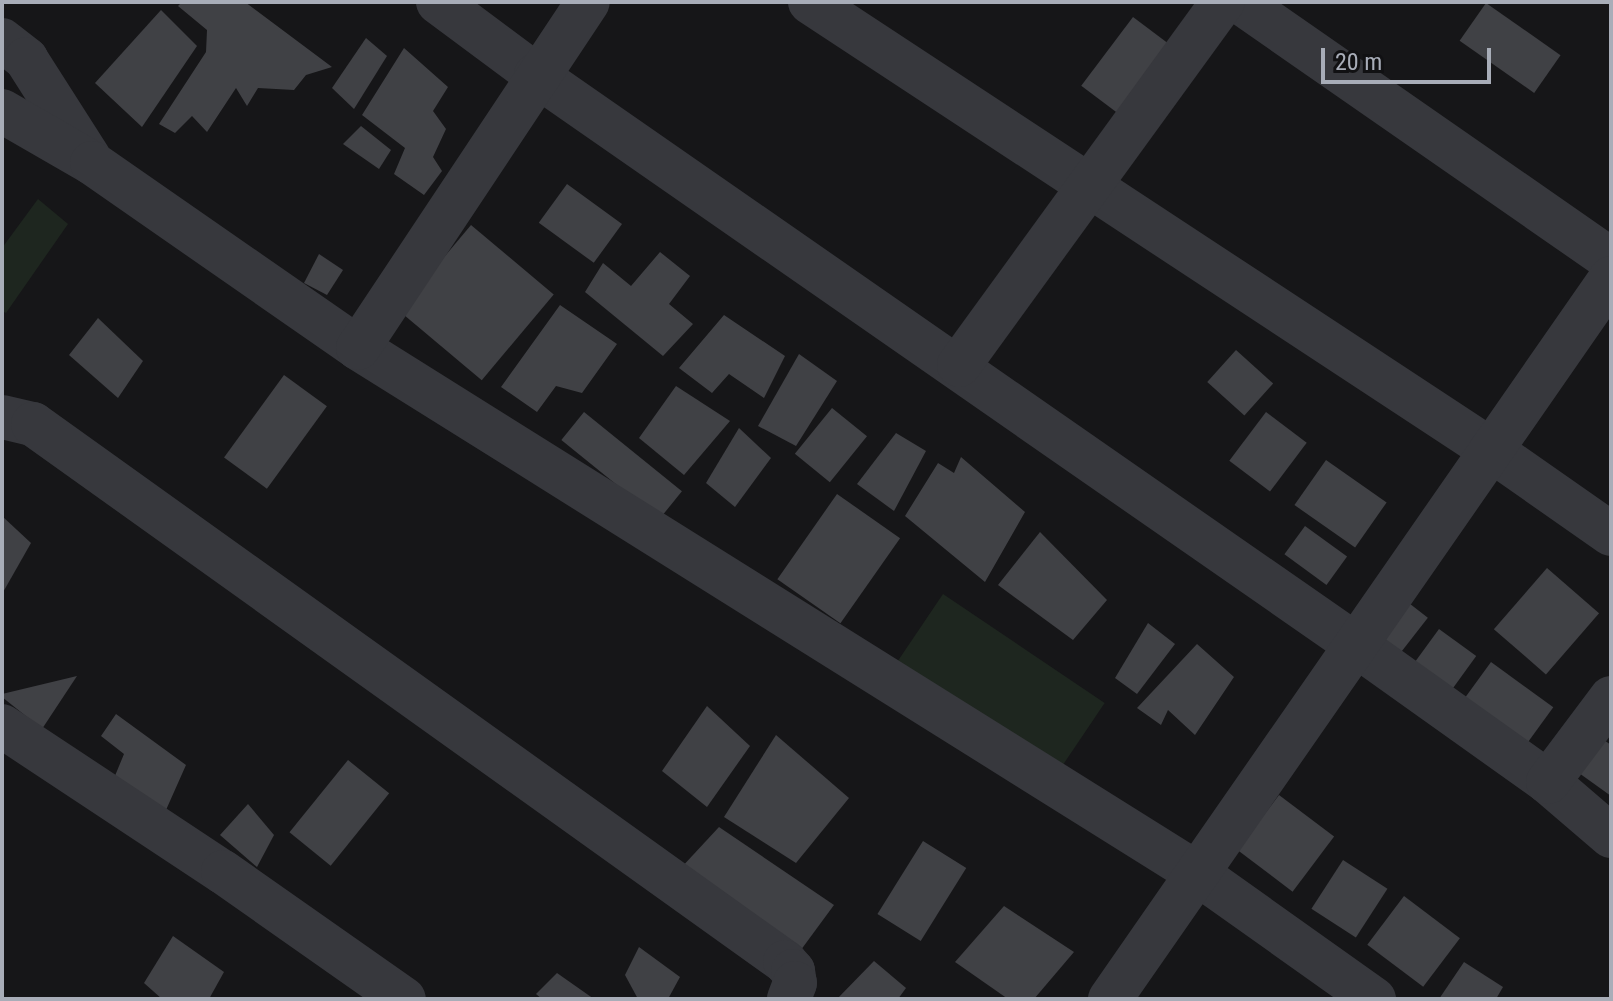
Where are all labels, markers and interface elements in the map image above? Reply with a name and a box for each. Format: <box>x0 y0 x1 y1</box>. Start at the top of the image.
scale bar <box>1325 32 1495 82</box>
text: 20 m <box>1335 48 1382 76</box>

